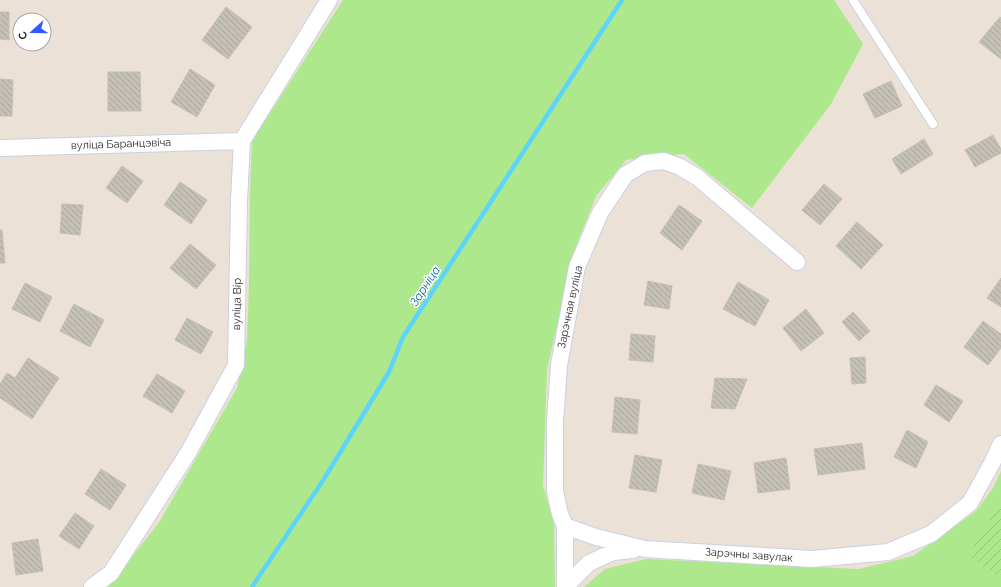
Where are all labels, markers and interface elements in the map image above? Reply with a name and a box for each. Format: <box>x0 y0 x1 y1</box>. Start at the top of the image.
north arrow <box>12 12 52 52</box>
text: С <box>16 29 31 41</box>
street label: вуліца Баранцэвіча <box>71 136 171 152</box>
water label: Зарніца <box>407 263 443 309</box>
street label: Зарэчная вуліца <box>555 264 585 350</box>
street label: вуліца Вір <box>230 278 244 330</box>
street label: Зарэчны завулак <box>705 545 794 565</box>

